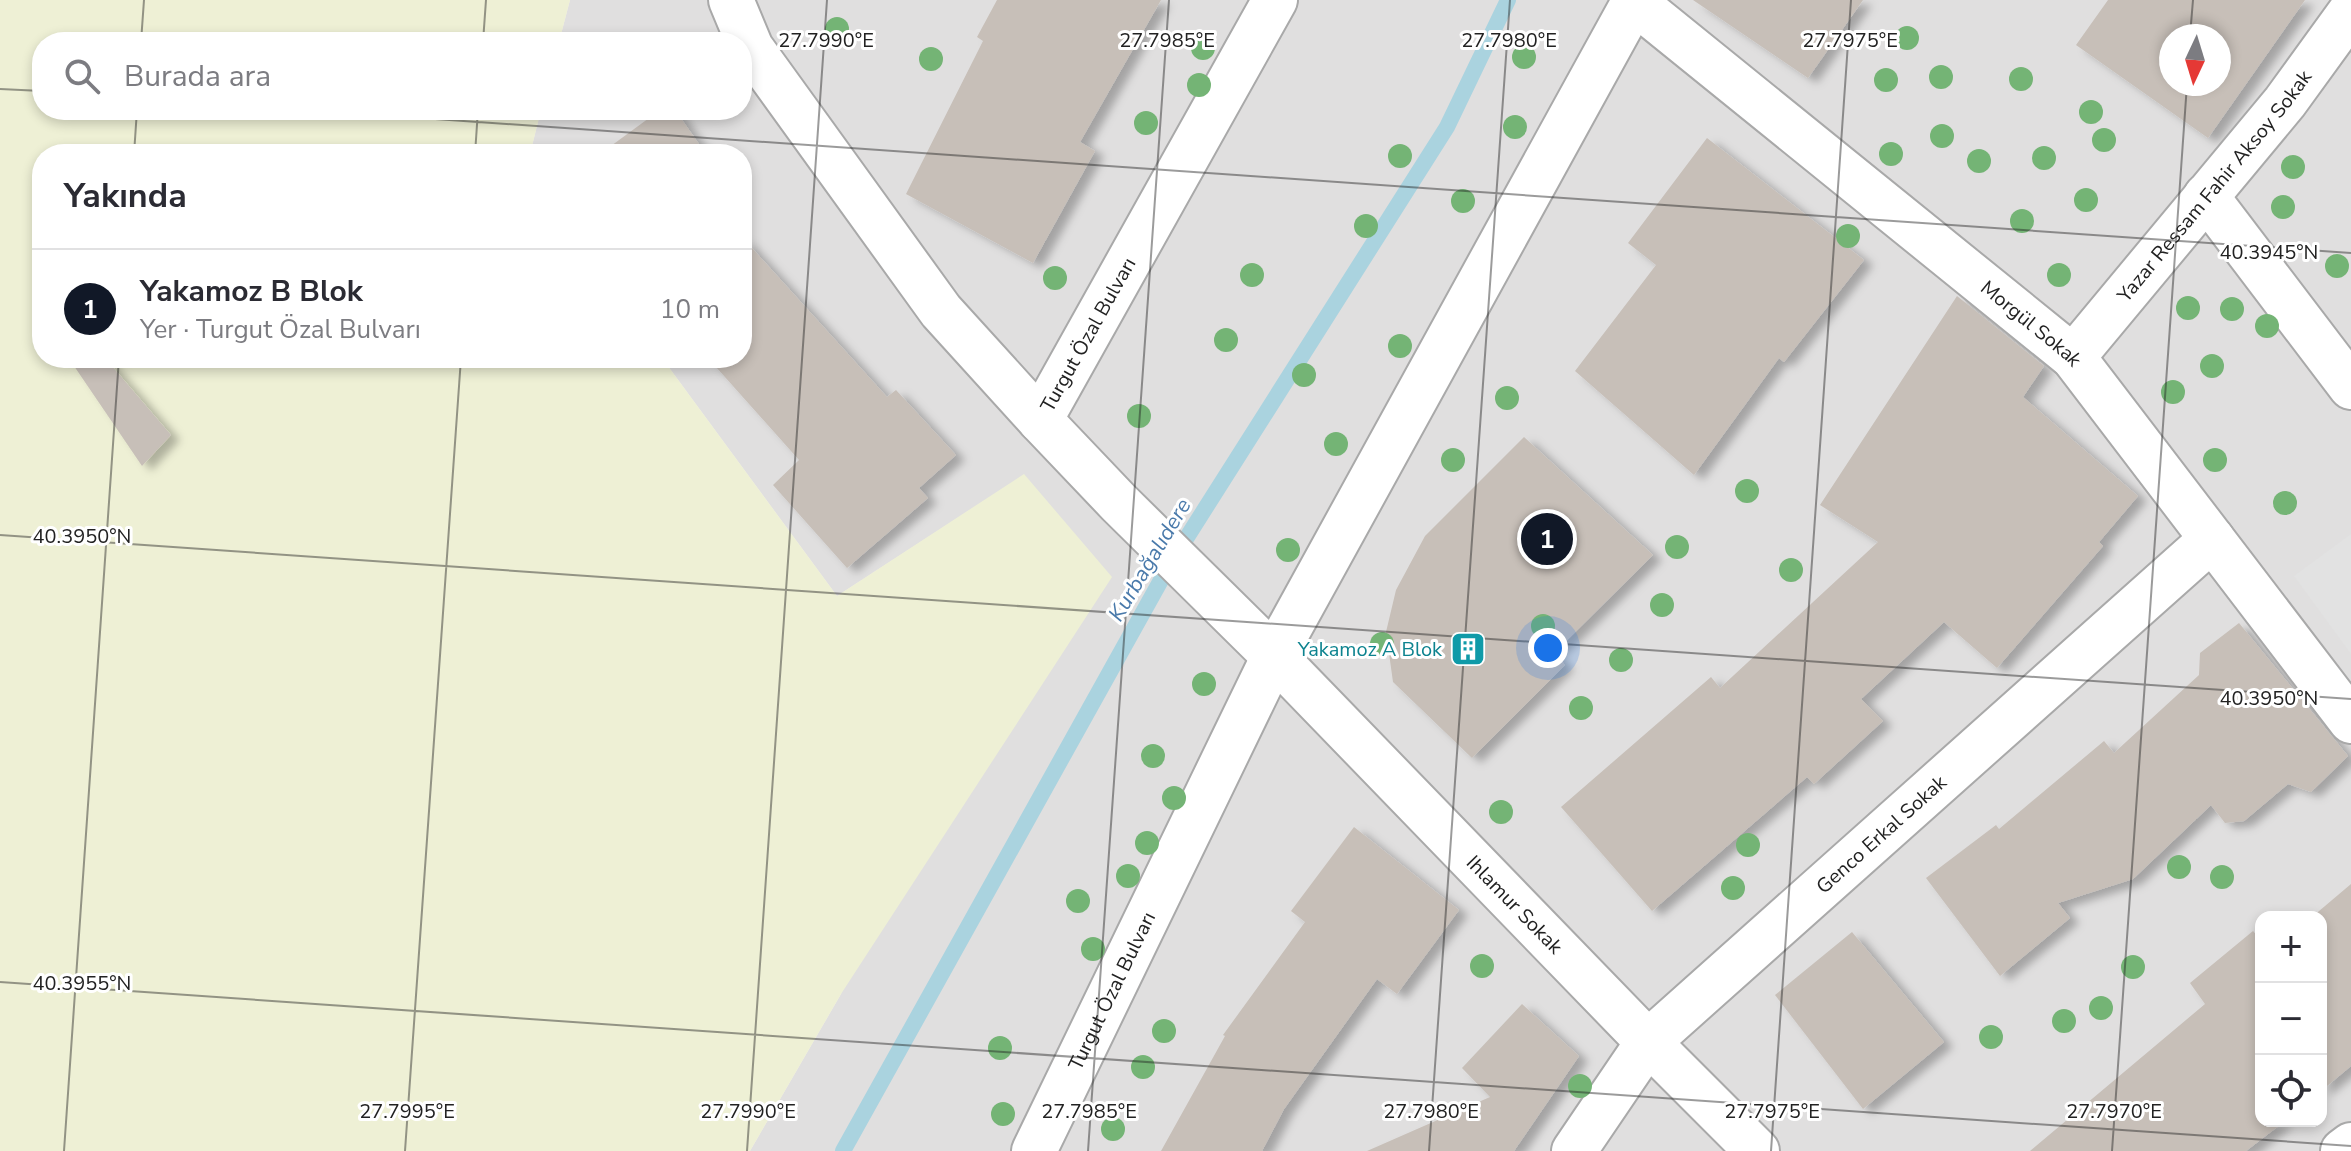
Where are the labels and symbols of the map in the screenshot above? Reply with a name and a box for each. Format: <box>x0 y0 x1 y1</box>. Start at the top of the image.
north arrow <box>2159 24 2231 96</box>
text: 27.7990°E <box>778 27 874 54</box>
text: 27.7985°E <box>1119 27 1215 54</box>
text: 27.7980°E <box>1461 27 1557 54</box>
text: 27.7975°E <box>1802 27 1898 54</box>
street label: Yazar Ressam Fahir Aksoy Sokak <box>2110 63 2318 308</box>
text: 40.3945°N <box>2220 239 2318 266</box>
street label: Turgut Özal Bulvarı <box>1034 252 1142 417</box>
street label: Morgül Sokak <box>1975 274 2089 373</box>
water label: Kurbağalıdere <box>1102 493 1199 627</box>
pin: 1 <box>1521 509 1573 569</box>
text: 40.3950°N <box>33 523 131 550</box>
your location <box>1528 628 1568 668</box>
building icon: Yakamoz A Blok <box>1449 630 1487 668</box>
place label: Yakamoz A Blok <box>1297 636 1443 663</box>
text: 40.3950°N <box>2220 685 2318 712</box>
street label: Genco Erkal Sokak <box>1810 768 1953 900</box>
street label: Ihlamur Sokak <box>1461 849 1570 960</box>
street label: Turgut Özal Bulvarı <box>1062 907 1162 1075</box>
text: 40.3955°N <box>33 970 131 997</box>
text: 27.7995°E <box>359 1098 455 1125</box>
text: 27.7990°E <box>700 1098 796 1125</box>
text: 27.7985°E <box>1041 1098 1137 1125</box>
text: 27.7980°E <box>1383 1098 1479 1125</box>
text: 27.7975°E <box>1724 1098 1820 1125</box>
text: 27.7970°E <box>2066 1098 2162 1125</box>

